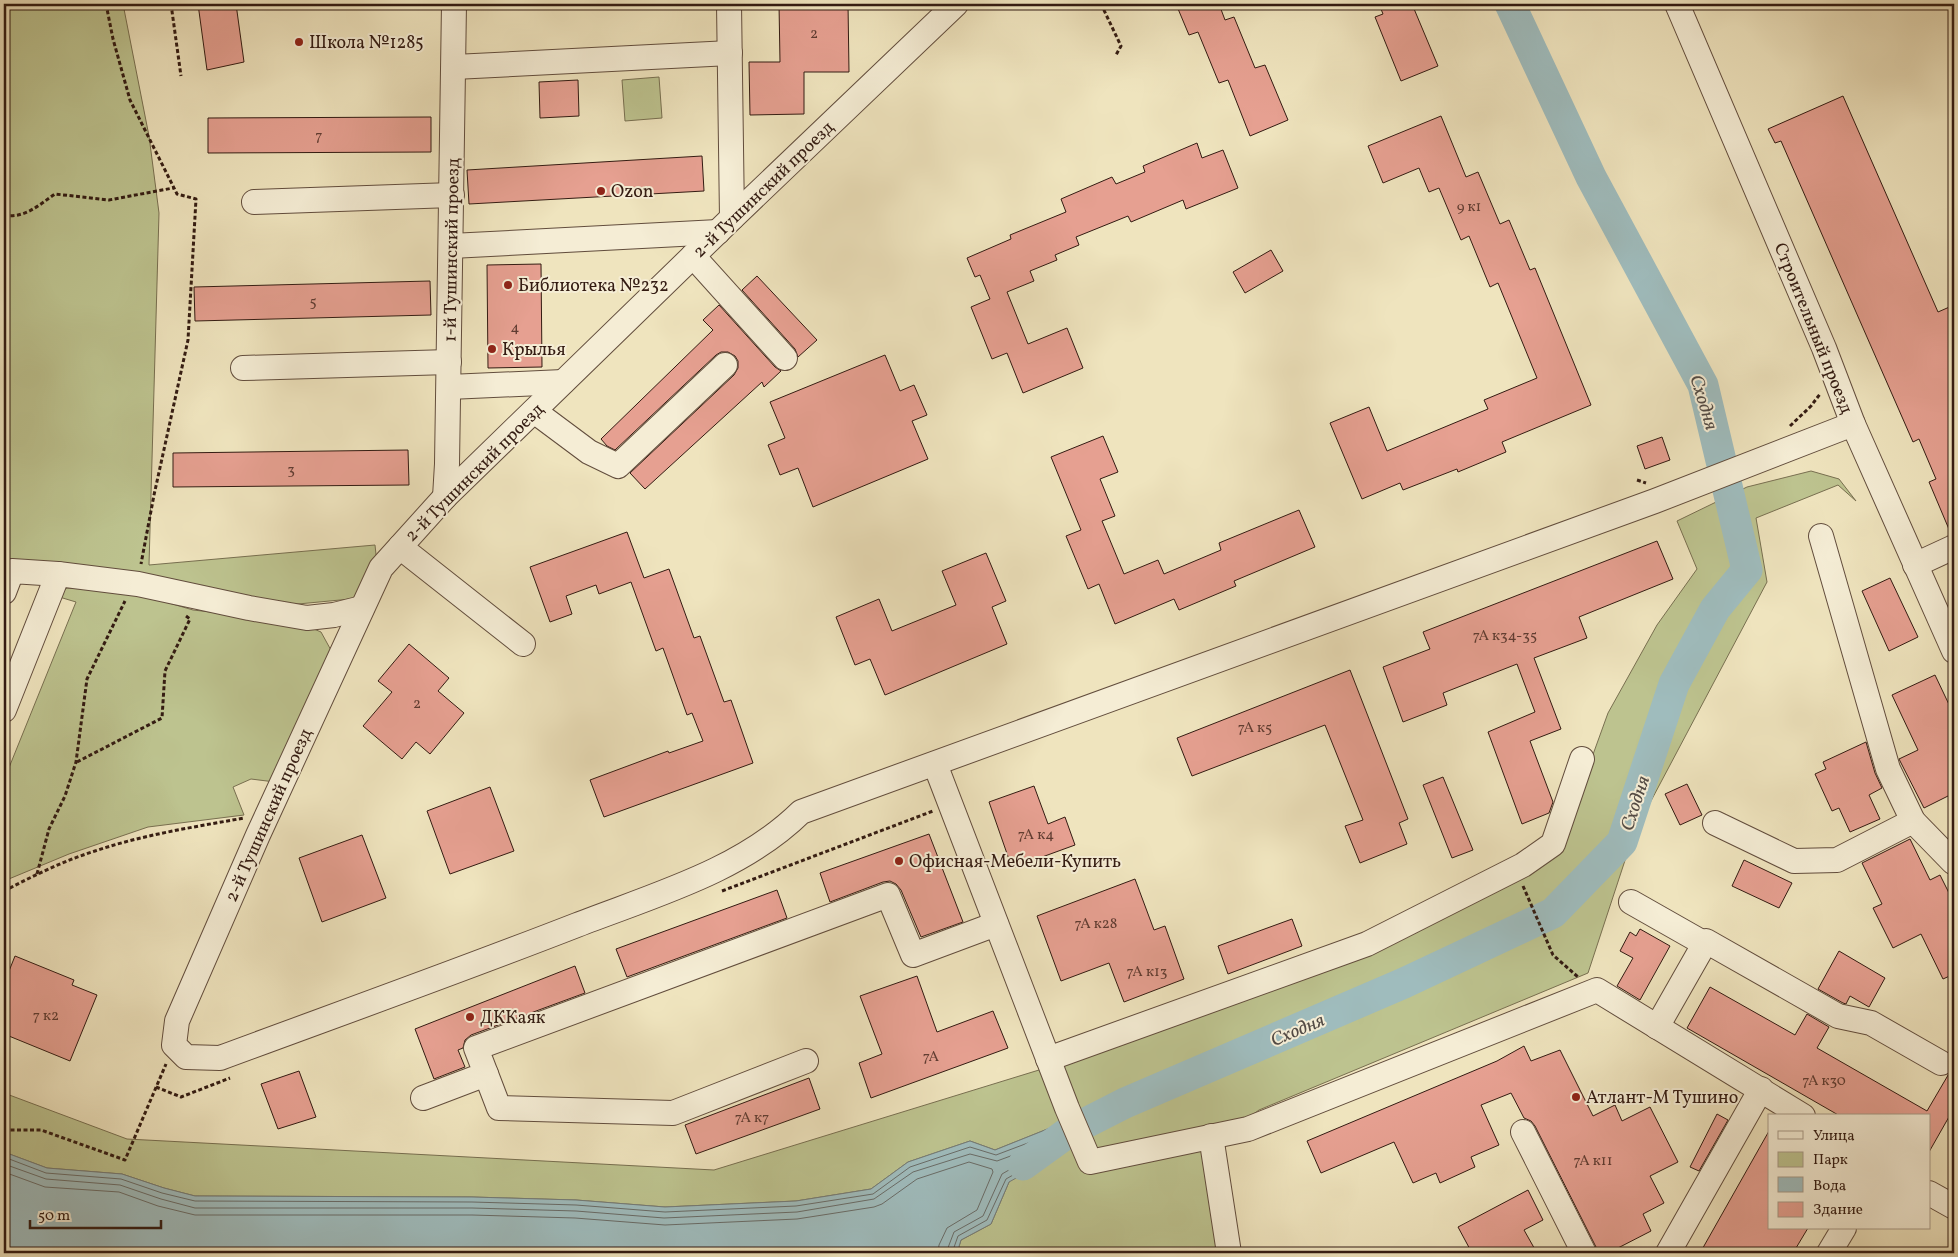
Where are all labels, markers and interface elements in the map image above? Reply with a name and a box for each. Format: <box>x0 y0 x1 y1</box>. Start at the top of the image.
house number: 2 <box>810 24 818 45</box>
place label: Школа №1285 <box>309 31 424 56</box>
marker: Школа №1285 <box>293 36 305 48</box>
street label: 2-й Тушинский проезд <box>688 116 840 264</box>
house number: 7 <box>315 126 323 147</box>
street label: 1-й Тушинский проезд <box>438 158 467 342</box>
place label: Ozon <box>611 180 654 205</box>
marker: Ozon <box>595 185 607 197</box>
house number: 9 к1 <box>1457 197 1481 218</box>
street label: Строительный проезд <box>1767 239 1858 418</box>
place label: Библиотека №232 <box>518 274 669 299</box>
marker: Библиотека №232 <box>502 279 514 291</box>
house number: 5 <box>309 292 317 313</box>
house number: 4 <box>511 318 520 339</box>
place label: Крылья <box>502 338 566 363</box>
marker: Крылья <box>486 343 498 355</box>
water label: Сходня <box>1682 372 1724 434</box>
street label: 2-й Тушинский проезд <box>400 398 550 548</box>
house number: 3 <box>287 460 295 481</box>
house number: 7А к34-35 <box>1473 626 1537 647</box>
house number: 2 <box>413 694 421 715</box>
house number: 7А к5 <box>1238 718 1272 739</box>
street label: 2-й Тушинский проезд <box>220 725 319 906</box>
water label: Сходня <box>1615 772 1657 835</box>
house number: 7А к4 <box>1018 825 1054 846</box>
place label: Офисная-Мебели-Купить <box>909 850 1121 875</box>
marker: Офисная-Мебели-Купить <box>893 855 905 867</box>
house number: 7А к28 <box>1074 914 1118 935</box>
house number: 7А к13 <box>1127 962 1167 983</box>
house number: 7 к2 <box>33 1006 59 1027</box>
place label: ДККаяк <box>480 1006 546 1031</box>
water label: Сходня <box>1267 1008 1329 1054</box>
marker: ДККаяк <box>464 1011 476 1023</box>
house number: 7А <box>923 1047 940 1068</box>
house number: 7А к30 <box>1802 1071 1846 1092</box>
place label: Атлант-М Тушино <box>1586 1086 1738 1111</box>
marker: Атлант-М Тушино <box>1570 1091 1582 1103</box>
house number: 7А к7 <box>735 1108 769 1129</box>
legend <box>1768 1114 1930 1230</box>
text: Улица <box>1813 1126 1855 1147</box>
text: Парк <box>1813 1150 1848 1171</box>
house number: 7А к11 <box>1574 1151 1612 1172</box>
text: Вода <box>1813 1176 1846 1197</box>
scale bar <box>30 1197 161 1229</box>
text: Здание <box>1813 1200 1863 1221</box>
text: 50 m <box>38 1206 70 1227</box>

